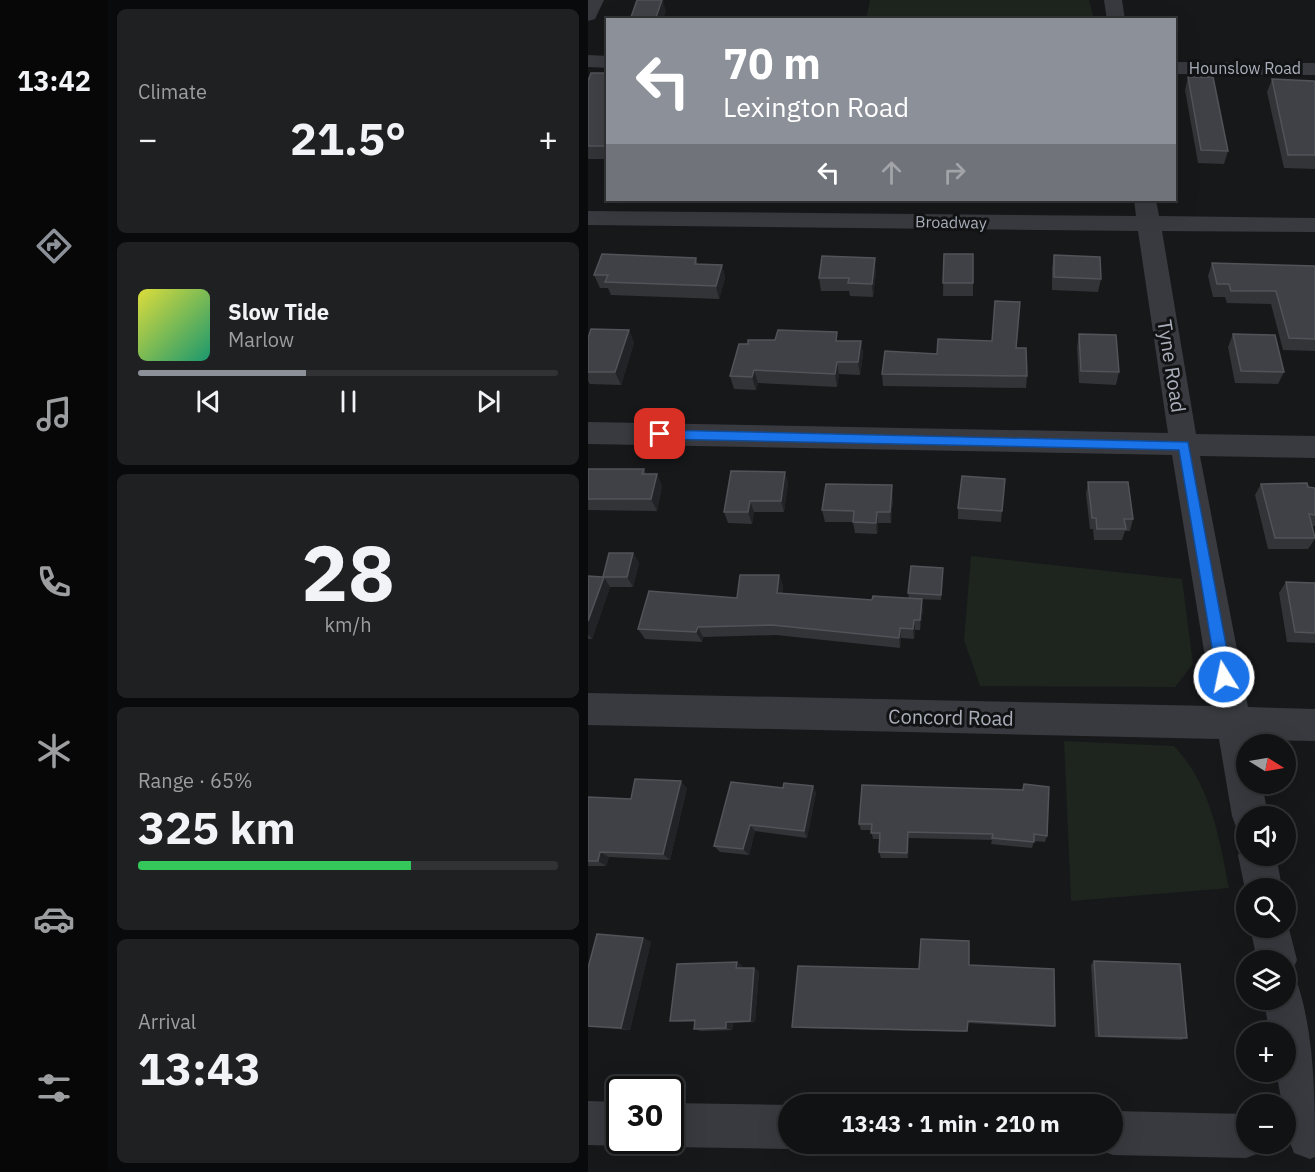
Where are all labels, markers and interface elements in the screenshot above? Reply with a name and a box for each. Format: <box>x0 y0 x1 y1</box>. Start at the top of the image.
text: 70 m <box>723 36 821 91</box>
icon: left <box>624 42 702 120</box>
street label: Hounslow Road <box>1189 58 1301 78</box>
text: 13:42 <box>17 63 91 98</box>
text: Climate <box>138 78 207 105</box>
text: Lexington Road <box>723 89 909 124</box>
text: 21.5° <box>290 109 406 167</box>
text: − <box>138 117 158 160</box>
text: + <box>538 117 558 160</box>
icon: left <box>812 156 845 189</box>
icon: ahead <box>875 156 908 189</box>
icon: right <box>938 156 971 189</box>
street label: Broadway <box>915 211 987 233</box>
icon: directions <box>33 225 75 267</box>
text: Slow Tide <box>228 297 329 326</box>
street label: Tyne Road <box>1151 318 1193 414</box>
text: Marlow <box>228 326 294 353</box>
icon: previous <box>192 385 225 418</box>
icon: pause <box>332 385 365 418</box>
icon: next <box>472 385 505 418</box>
icon: music <box>33 393 75 435</box>
pin <box>634 408 685 459</box>
icon: arrive <box>643 417 676 450</box>
text: 28 <box>301 521 395 622</box>
icon: phone <box>33 561 75 603</box>
text: km/h <box>324 611 372 638</box>
position arrow <box>1192 645 1256 709</box>
street label: Concord Road <box>888 702 1014 732</box>
icon: climate <box>33 730 75 772</box>
north arrow <box>1236 734 1296 794</box>
map controls <box>1236 734 1296 1154</box>
text: Range · 65% <box>138 767 253 794</box>
text: 325 km <box>138 798 296 856</box>
button: sound <box>1236 806 1296 866</box>
button: search <box>1236 878 1296 938</box>
icon: car <box>33 898 75 940</box>
button: layers <box>1236 950 1296 1010</box>
text: Arrival <box>138 1008 196 1035</box>
button: + <box>1236 1022 1296 1082</box>
text: 13:43 <box>138 1039 261 1097</box>
icon: filters <box>33 1067 75 1109</box>
speed limit sign: 30 <box>606 1076 684 1154</box>
button: − <box>1236 1094 1296 1154</box>
text: 13:43 · 1 min · 210 m <box>841 1109 1060 1138</box>

